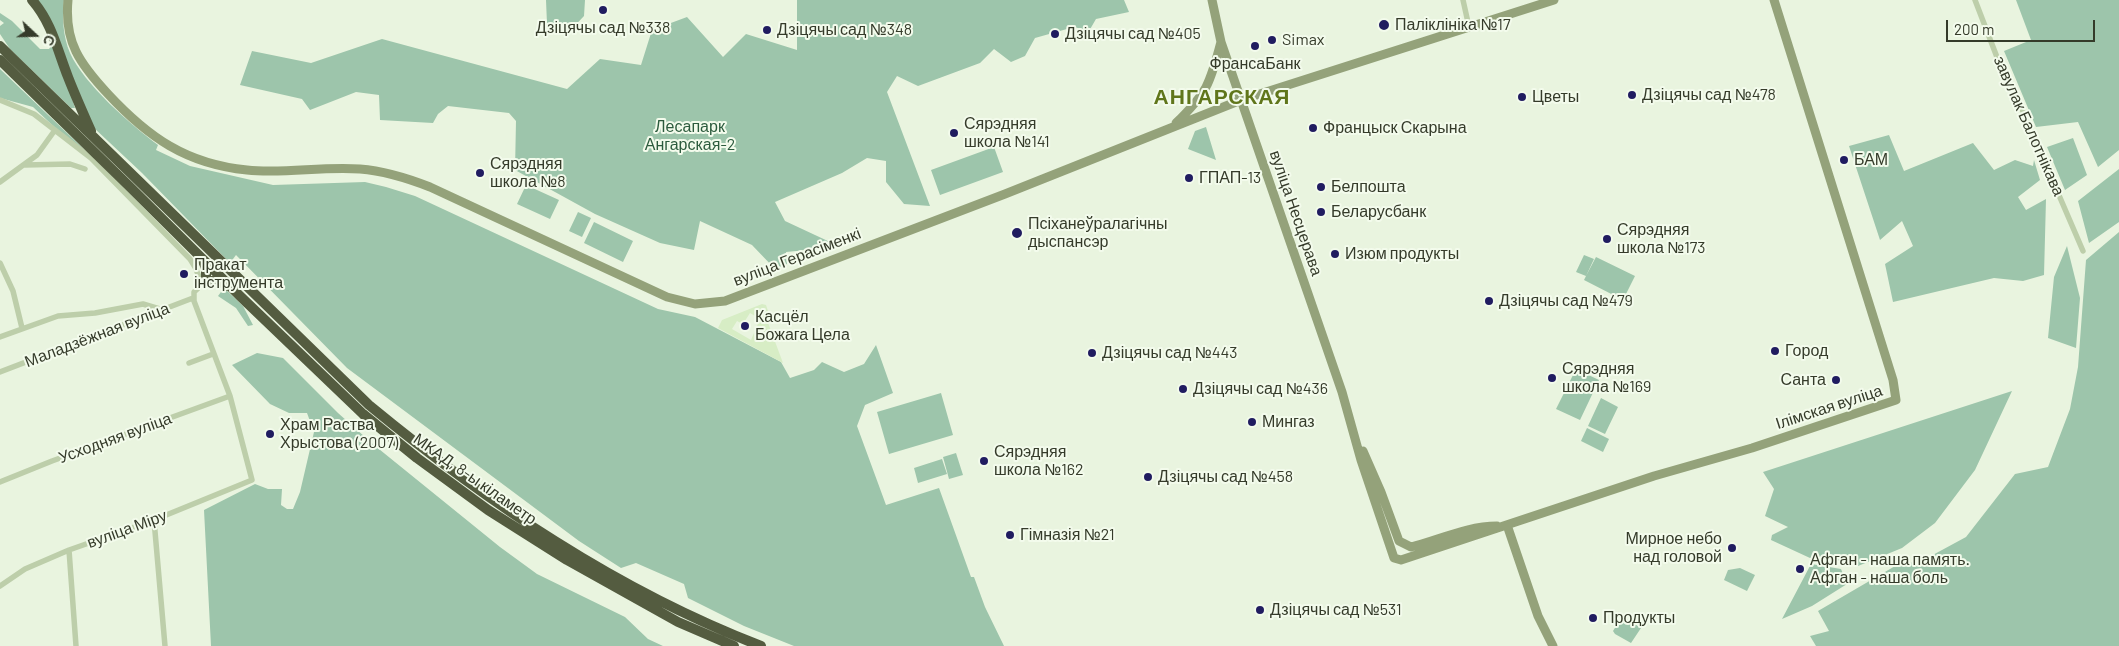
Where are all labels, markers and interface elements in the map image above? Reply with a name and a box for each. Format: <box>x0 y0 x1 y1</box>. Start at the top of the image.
marker: Дзіцячы сад №338 <box>597 4 609 16</box>
north arrow <box>10 10 60 60</box>
scale bar <box>1949 10 2098 42</box>
place label: Паліклініка №17 <box>1395 15 1511 35</box>
place label: Дзіцячы сад №338 <box>536 18 670 38</box>
marker: Паліклініка №17 <box>1377 18 1391 32</box>
place label: Дзіцячы сад №348 <box>777 20 912 40</box>
text: 200 m <box>1954 20 1994 38</box>
marker: Дзіцячы сад №348 <box>761 24 773 36</box>
place label: Дзіцячы сад №405 <box>1065 24 1201 44</box>
marker: Дзіцячы сад №405 <box>1049 28 1061 40</box>
place label: Simax <box>1282 30 1324 50</box>
text: С <box>40 33 59 48</box>
marker: Simax <box>1266 34 1278 46</box>
marker: ФрансаБанк <box>1249 40 1261 52</box>
street label: завулак Балотнікава <box>1989 53 2069 199</box>
place label: ФрансаБанк <box>1210 54 1300 74</box>
district label: АНГАРСКАЯ <box>1152 84 1292 110</box>
place label: Дзіцячы сад №478 <box>1642 85 1776 105</box>
place label: Цветы <box>1532 87 1579 107</box>
marker: Дзіцячы сад №478 <box>1626 89 1638 101</box>
marker: Цветы <box>1516 91 1528 103</box>
place label: Сярэдняя школа №141 <box>964 114 1050 152</box>
park label: Лесапарк Ангарская-2 <box>645 117 735 155</box>
place label: Францыск Скарына <box>1323 118 1467 138</box>
marker: Францыск Скарына <box>1307 122 1319 134</box>
marker: Сярэдняя школа №141 <box>948 127 960 139</box>
street label: вуліца Несцерава <box>1266 148 1326 278</box>
place label: БАМ <box>1854 150 1888 170</box>
place label: Сярэдняя школа №8 <box>490 154 565 192</box>
marker: БАМ <box>1838 154 1850 166</box>
marker: Сярэдняя школа №8 <box>474 167 486 179</box>
place label: ГПАП-13 <box>1199 168 1261 188</box>
marker: ГПАП-13 <box>1183 172 1195 184</box>
place label: Белпошта <box>1331 177 1406 197</box>
marker: Белпошта <box>1315 181 1327 193</box>
place label: Беларусбанк <box>1331 202 1426 222</box>
marker: Беларусбанк <box>1315 206 1327 218</box>
place label: Псіханеўралагічны дыспансэр <box>1028 214 1168 252</box>
place label: Сярэдняя школа №173 <box>1617 220 1706 258</box>
street label: вуліца Герасіменкі <box>731 224 863 290</box>
marker: Псіханеўралагічны дыспансэр <box>1010 226 1024 240</box>
marker: Сярэдняя школа №173 <box>1601 233 1613 245</box>
place label: Изюм продукты <box>1345 244 1459 264</box>
marker: Изюм продукты <box>1329 248 1341 260</box>
place label: Пракат інструмента <box>194 255 283 293</box>
marker: Пракат інструмента <box>178 268 190 280</box>
place label: Дзіцячы сад №479 <box>1499 291 1633 311</box>
marker: Дзіцячы сад №479 <box>1483 295 1495 307</box>
street label: Маладзёжная вуліца <box>22 299 172 371</box>
place label: Касцёл Божага Цела <box>755 307 850 345</box>
marker: Касцёл Божага Цела <box>739 320 751 332</box>
place label: Город <box>1785 341 1828 361</box>
place label: Дзіцячы сад №443 <box>1102 343 1238 363</box>
marker: Город <box>1769 345 1781 357</box>
marker: Дзіцячы сад №443 <box>1086 347 1098 359</box>
place label: Сярэдняя школа №169 <box>1562 359 1651 397</box>
place label: Санта <box>1780 370 1826 390</box>
marker: Сярэдняя школа №169 <box>1546 372 1558 384</box>
marker: Санта <box>1830 374 1842 386</box>
place label: Дзіцячы сад №436 <box>1193 379 1328 399</box>
street label: Ілімская вуліца <box>1773 381 1885 433</box>
marker: Дзіцячы сад №436 <box>1177 383 1189 395</box>
street label: Усходняя вуліца <box>56 409 174 467</box>
place label: Мингаз <box>1262 412 1315 432</box>
place label: Храм Раства Хрыстова (2007) <box>280 415 398 453</box>
marker: Мингаз <box>1246 416 1258 428</box>
marker: Храм Раства Хрыстова (2007) <box>264 428 276 440</box>
street label: МКАД, 8-ы кіламетр <box>410 429 540 529</box>
place label: Сярэдняя школа №162 <box>994 442 1084 480</box>
marker: Сярэдняя школа №162 <box>978 455 990 467</box>
place label: Дзіцячы сад №458 <box>1158 467 1293 487</box>
marker: Дзіцячы сад №458 <box>1142 471 1154 483</box>
street label: вуліца Міру <box>84 506 170 552</box>
place label: Гімназія №21 <box>1020 525 1115 545</box>
marker: Гімназія №21 <box>1004 529 1016 541</box>
place label: Мирное небо над головой <box>1625 529 1722 567</box>
marker: Мирное небо над головой <box>1726 542 1738 554</box>
place label: Афган - наша память. Афган - наша боль <box>1810 550 1970 588</box>
marker: Афган - наша память. Афган - наша боль <box>1794 563 1806 575</box>
place label: Дзіцячы сад №531 <box>1270 600 1402 620</box>
marker: Дзіцячы сад №531 <box>1254 604 1266 616</box>
place label: Продукты <box>1603 608 1675 628</box>
marker: Продукты <box>1587 612 1599 624</box>

